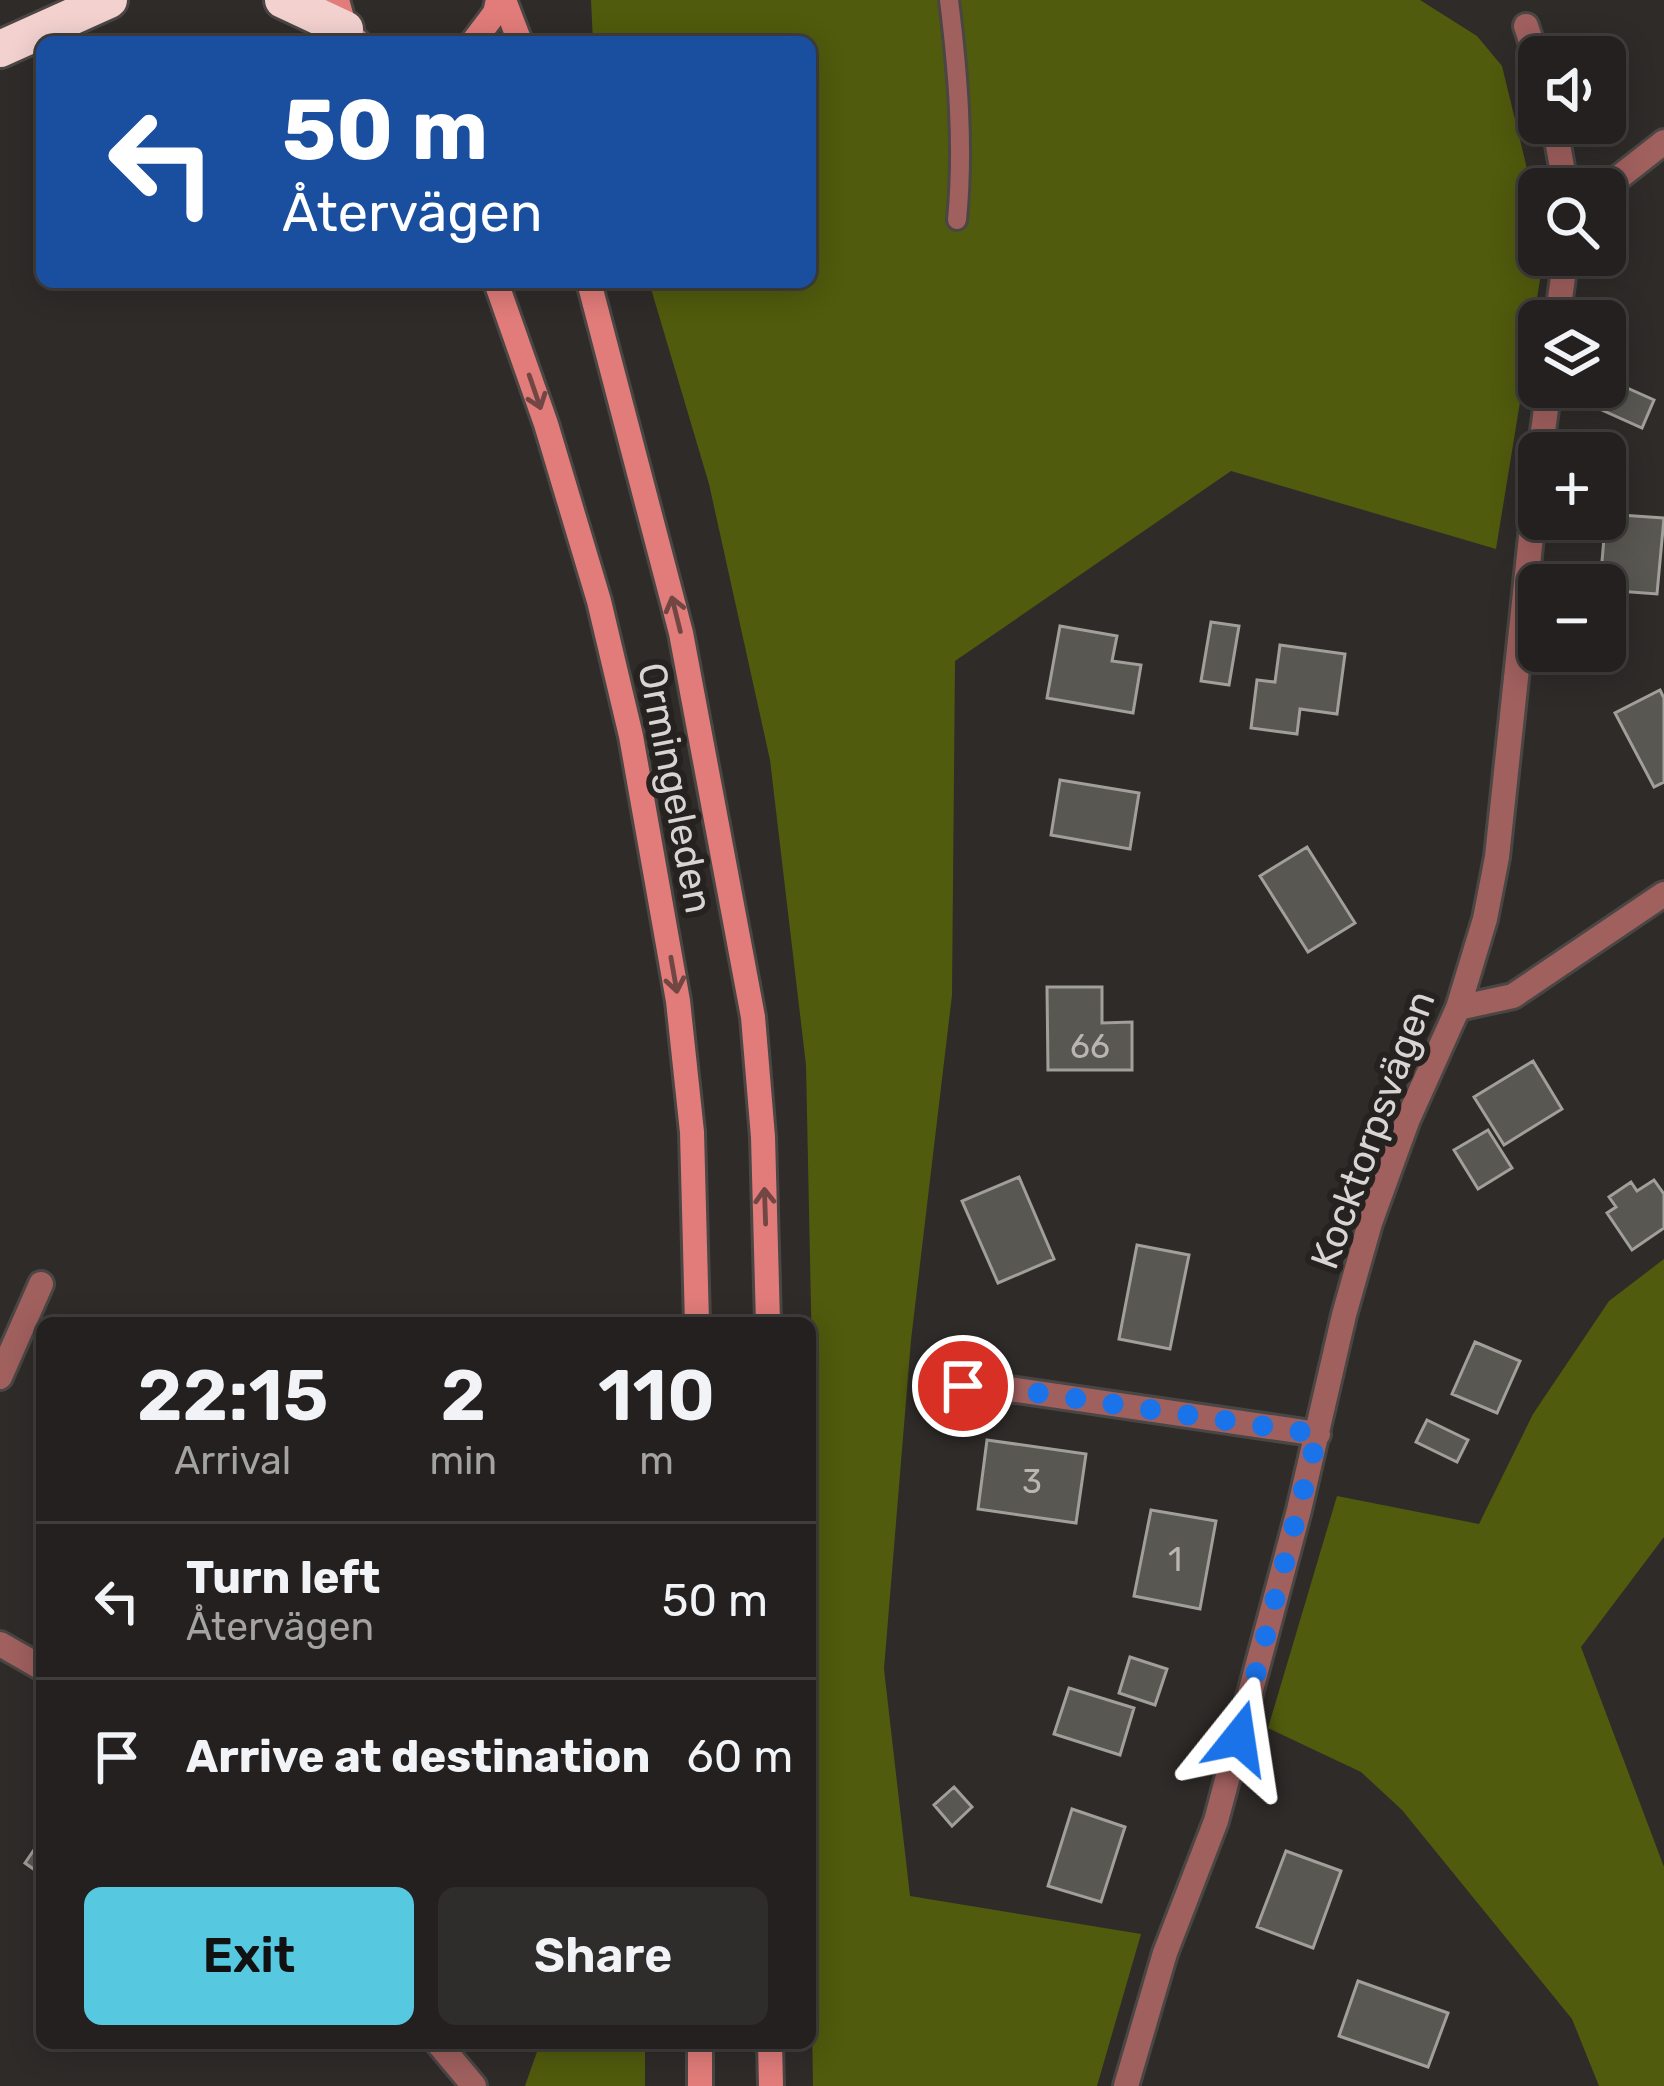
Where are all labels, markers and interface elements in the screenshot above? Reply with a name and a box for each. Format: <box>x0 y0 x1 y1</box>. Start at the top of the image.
map controls <box>1518 36 1626 672</box>
button: sound <box>1518 36 1626 144</box>
text: 50 m <box>282 80 488 180</box>
icon: left <box>84 84 240 240</box>
button: search <box>1518 168 1626 276</box>
text: Återvägen <box>282 181 542 245</box>
button: layers <box>1518 300 1626 408</box>
one-way arrow <box>526 373 547 410</box>
button: + <box>1518 432 1626 540</box>
button: − <box>1518 564 1626 672</box>
one-way arrow <box>663 596 685 634</box>
street label: Ormingeleden <box>628 659 722 917</box>
one-way arrow <box>663 955 686 994</box>
street label: Kocktorpsvägen <box>1301 985 1445 1275</box>
house number: 66 <box>1070 1027 1110 1066</box>
one-way arrow <box>753 1187 776 1226</box>
pin <box>912 1335 1014 1437</box>
text: 22:15 <box>137 1353 329 1438</box>
text: 2 <box>440 1353 486 1438</box>
text: 110 <box>598 1353 715 1438</box>
icon: arrive <box>930 1353 996 1419</box>
text: Arrival <box>174 1438 291 1484</box>
text: min <box>429 1438 497 1484</box>
text: m <box>639 1438 674 1484</box>
house number: 3 <box>1022 1462 1042 1501</box>
house number: 1 <box>1168 1540 1182 1579</box>
text: Turn left <box>186 1551 380 1604</box>
icon: left <box>84 1568 150 1634</box>
text: 50 m <box>662 1574 768 1627</box>
text: Återvägen <box>186 1604 374 1650</box>
position arrow <box>1176 1675 1302 1801</box>
icon: arrive <box>84 1724 150 1790</box>
text: Arrive at destination <box>186 1730 651 1783</box>
text: 60 m <box>687 1730 793 1783</box>
button: Exit <box>84 1887 414 2025</box>
button: Share <box>438 1887 768 2025</box>

